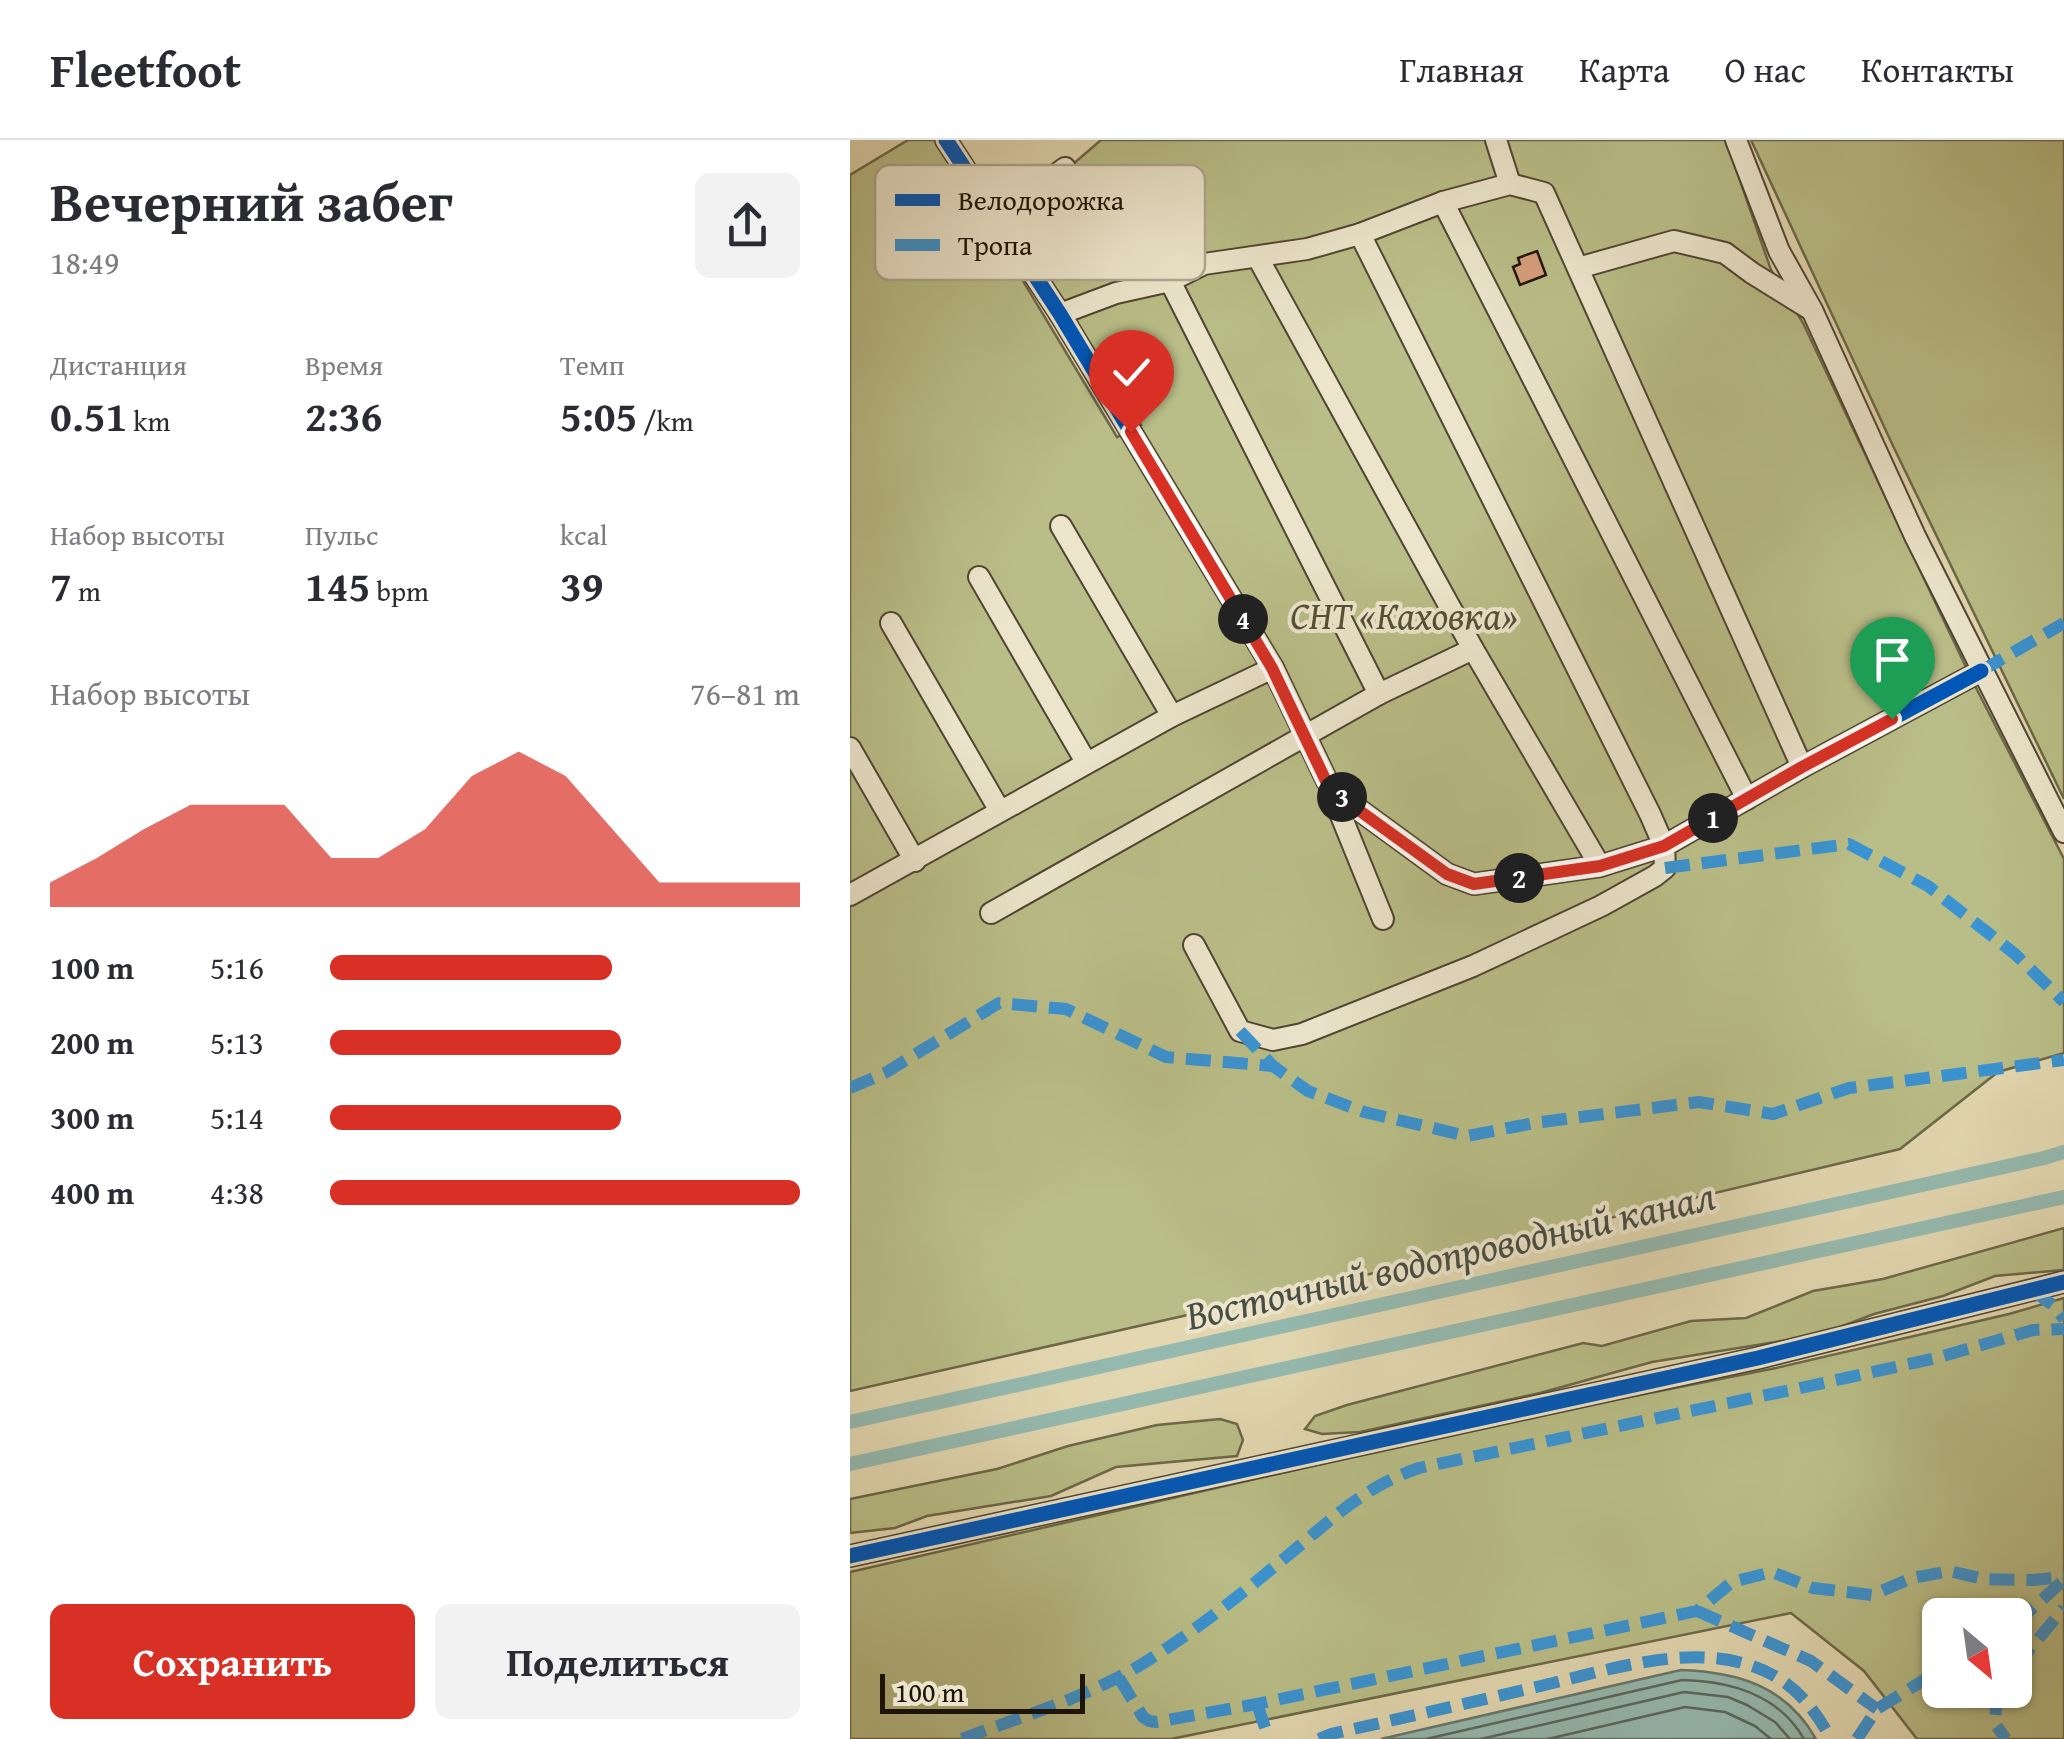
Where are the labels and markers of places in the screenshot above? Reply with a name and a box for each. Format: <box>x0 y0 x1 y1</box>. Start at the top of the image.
pin <box>1089 330 1174 433</box>
pin: 4 <box>1218 594 1268 644</box>
pin <box>1850 617 1935 720</box>
pin: 3 <box>1317 772 1367 822</box>
pin: 1 <box>1688 793 1738 843</box>
pin: 2 <box>1494 853 1544 903</box>

